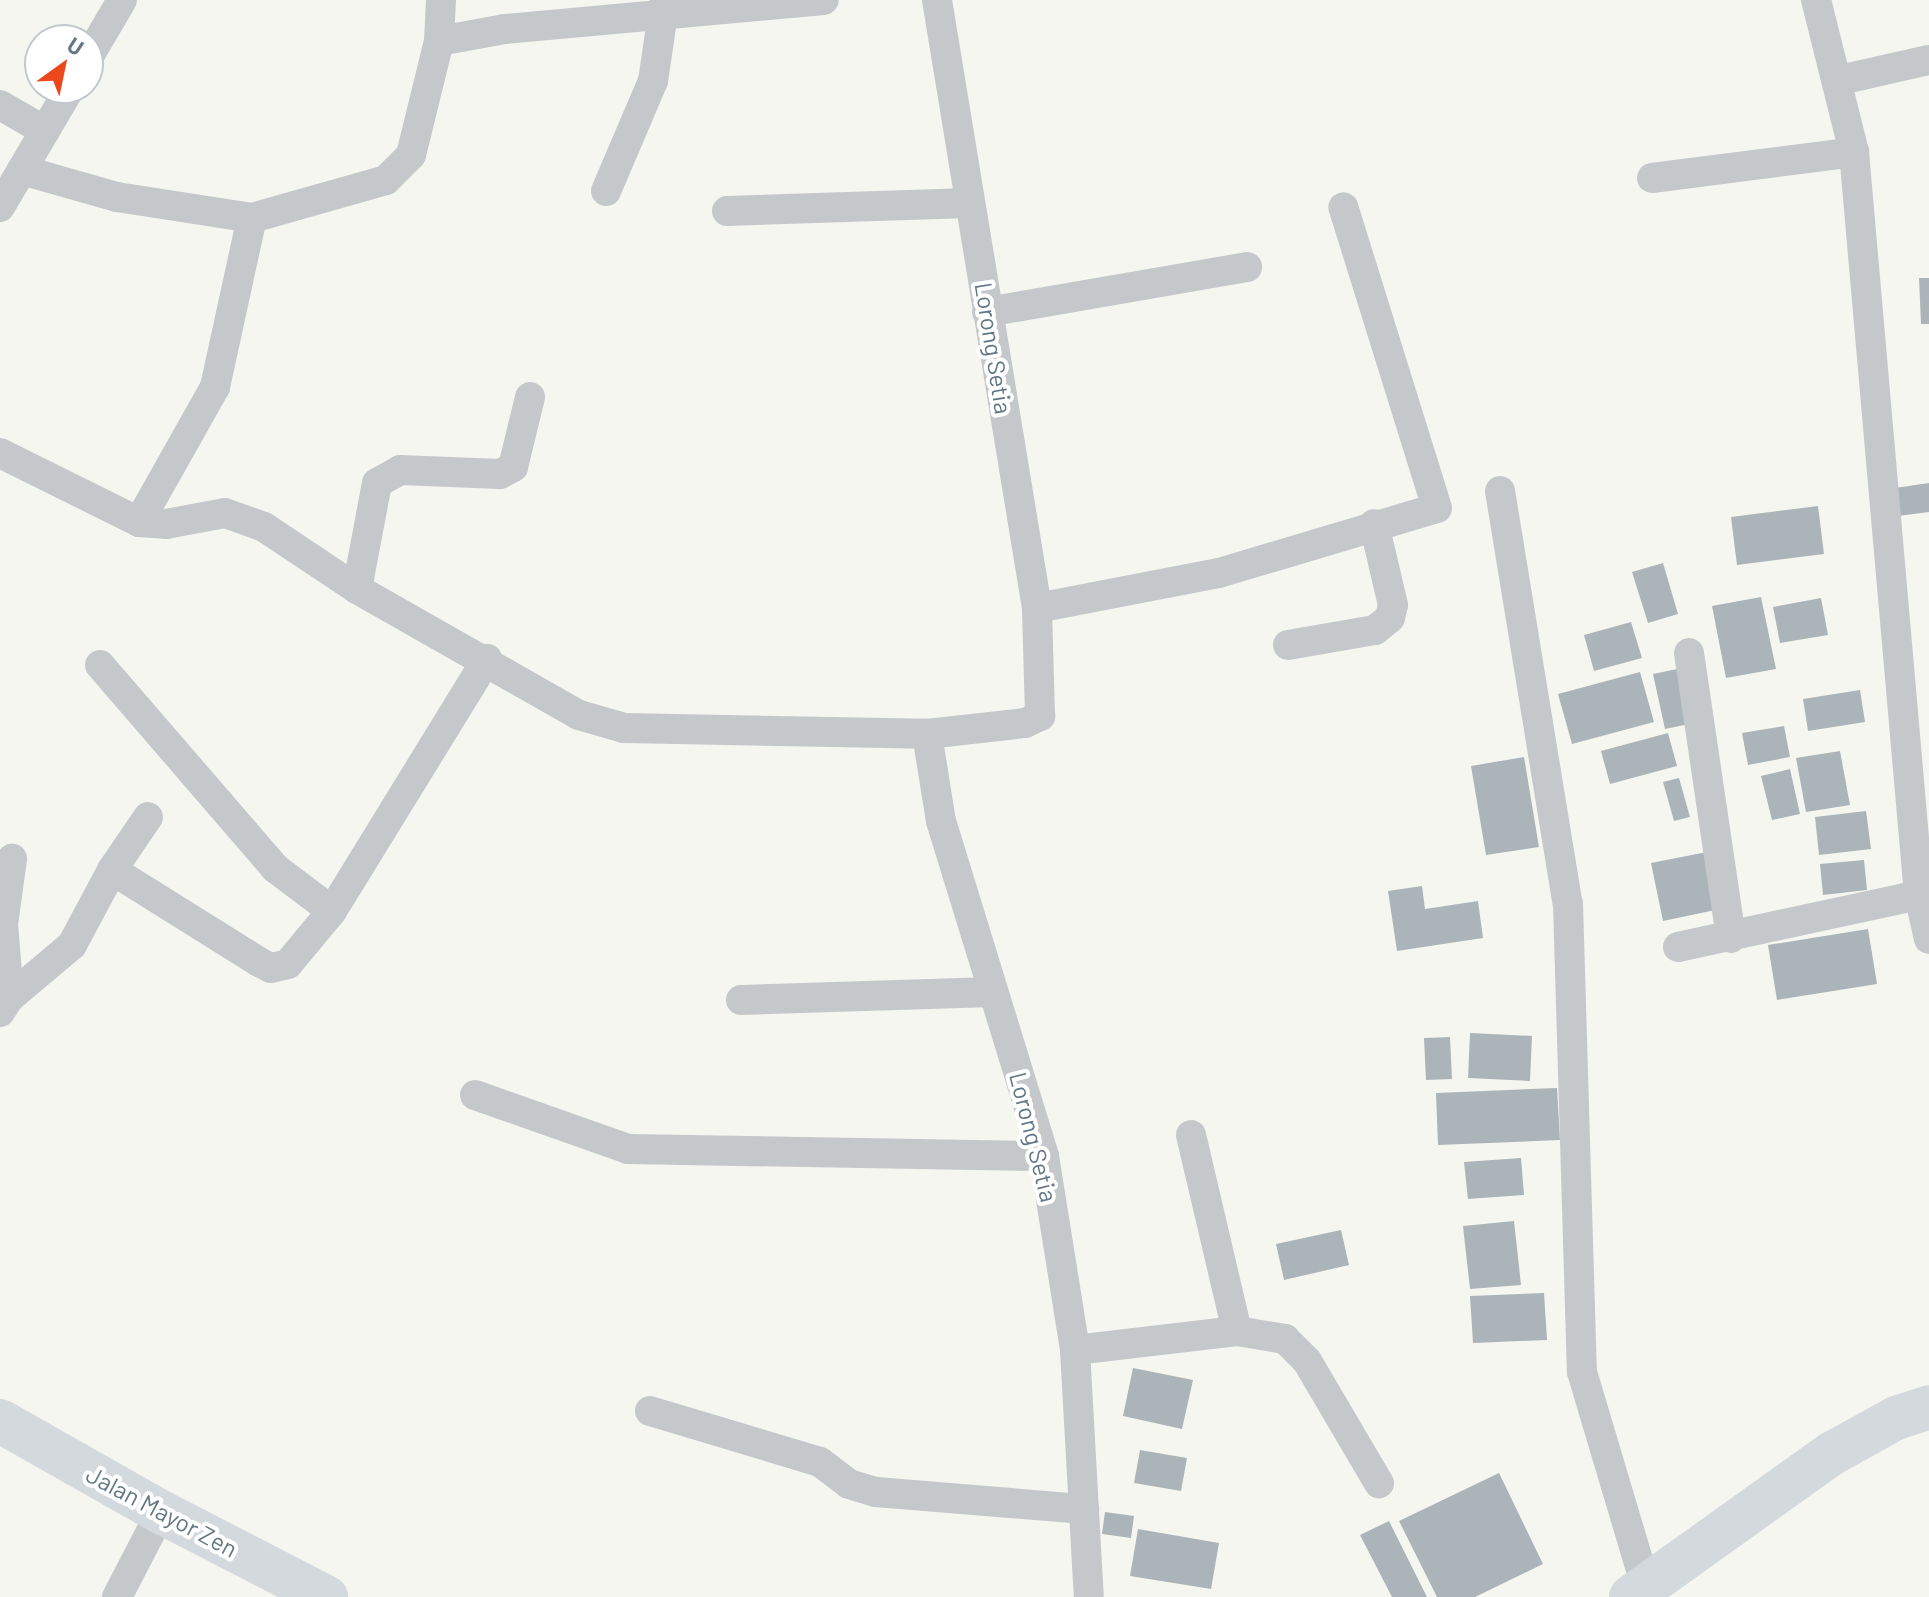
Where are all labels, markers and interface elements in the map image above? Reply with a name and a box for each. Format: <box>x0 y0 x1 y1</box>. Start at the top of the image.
north arrow <box>24 24 104 104</box>
text: U <box>63 31 89 60</box>
street label: Lorong Setia <box>969 280 1019 416</box>
street label: Lorong Setia <box>1004 1069 1064 1205</box>
street label: Jalan Mayor Zen <box>81 1459 243 1563</box>

